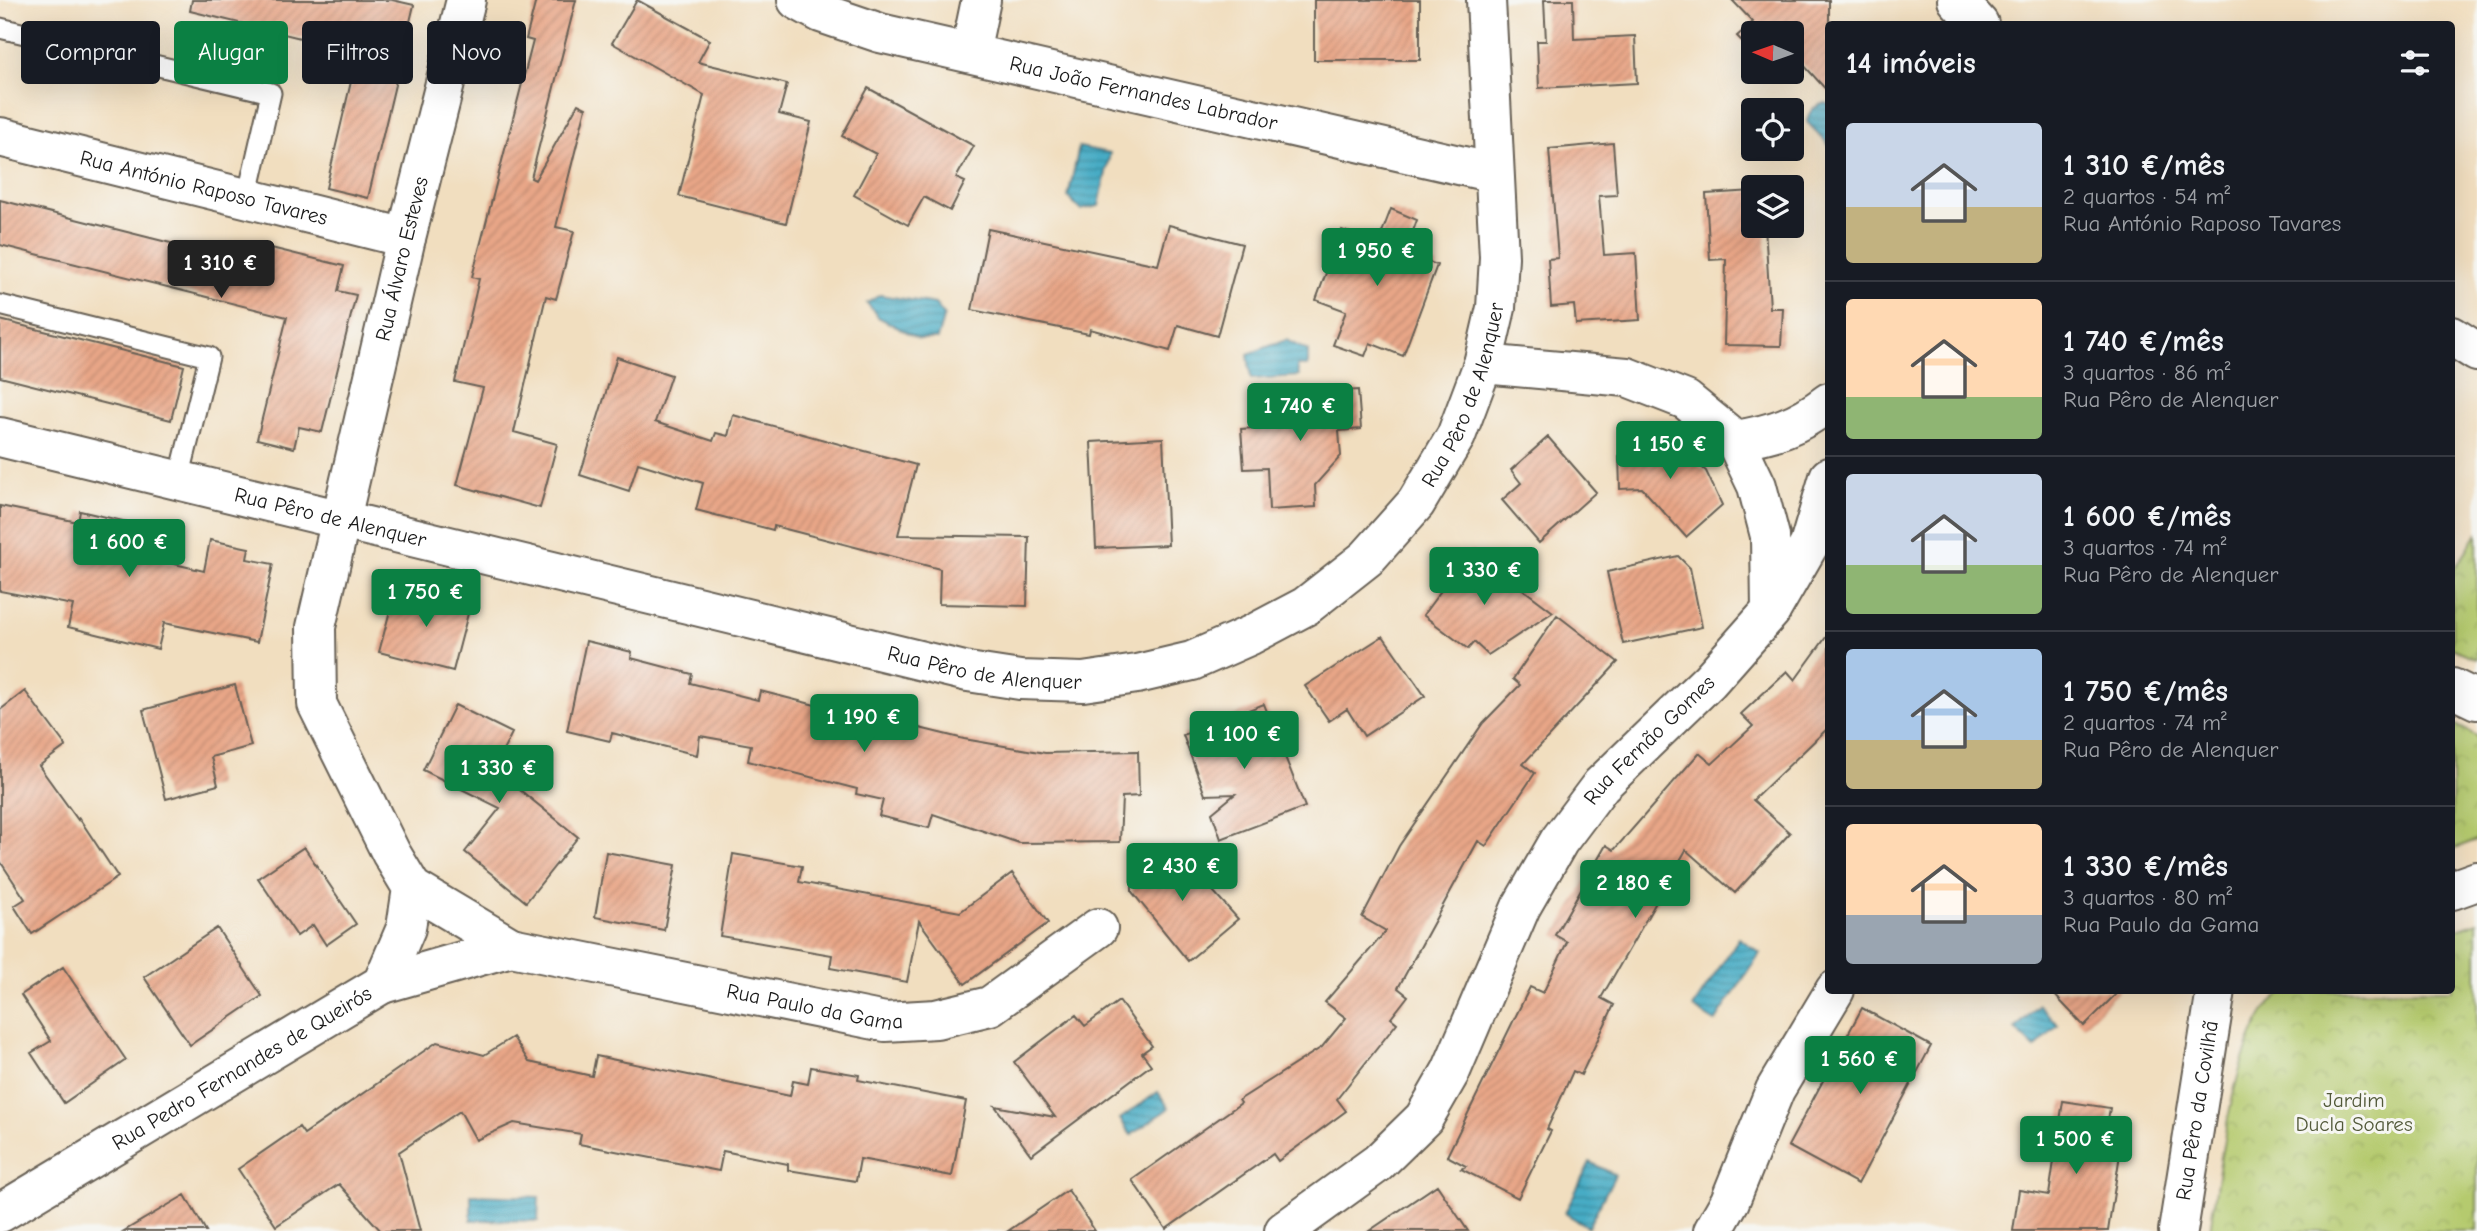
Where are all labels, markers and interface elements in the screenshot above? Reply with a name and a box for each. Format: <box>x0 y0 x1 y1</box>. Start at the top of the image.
chip: Comprar <box>21 21 160 84</box>
chip: Alugar <box>174 21 288 84</box>
chip: Filtros <box>302 21 413 84</box>
chip: Novo <box>427 21 526 84</box>
north arrow <box>1741 21 1804 84</box>
map controls <box>1741 21 1804 238</box>
icon: filters <box>2396 44 2434 82</box>
text: 14 imóveis <box>1846 46 1976 81</box>
street label: Rua João Fernandes Labrador <box>1008 51 1280 135</box>
button: locate <box>1741 98 1804 161</box>
street label: Rua António Raposo Tavares <box>77 145 330 230</box>
text: 1 310 €/mês <box>2063 148 2225 183</box>
icon: home <box>1902 151 1986 235</box>
street label: Rua Álvaro Esteves <box>371 174 433 343</box>
button: layers <box>1741 175 1804 238</box>
text: 2 quartos · 54 m² <box>2063 183 2230 210</box>
text: Rua António Raposo Tavares <box>2063 210 2341 237</box>
pin: 1 950 € <box>1312 229 1442 288</box>
text: 1 950 € <box>1338 237 1416 264</box>
pin: 1 310 € <box>156 240 286 300</box>
text: 1 310 € <box>184 249 258 276</box>
street label: Rua Pêro de Alenquer <box>1416 301 1508 491</box>
text: 1 740 €/mês <box>2063 324 2224 359</box>
icon: home <box>1902 327 1986 411</box>
text: 3 quartos · 86 m² <box>2063 359 2231 386</box>
pin: 1 740 € <box>1235 384 1365 443</box>
text: Rua Pêro de Alenquer <box>2063 386 2278 413</box>
text: 1 740 € <box>1263 392 1337 419</box>
pin: 1 150 € <box>1605 421 1735 481</box>
text: 1 150 € <box>1632 430 1708 457</box>
street label: Rua Pêro de Alenquer <box>232 482 429 552</box>
text: 1 600 €/mês <box>2063 499 2231 534</box>
icon: home <box>1902 502 1986 586</box>
pin: 1 600 € <box>64 520 194 579</box>
text: 1 600 € <box>89 528 169 555</box>
text: 3 quartos · 74 m² <box>2063 534 2226 561</box>
pin: 1 330 € <box>1419 548 1549 607</box>
text: 1 330 € <box>1445 556 1523 583</box>
text: Rua Pêro de Alenquer <box>2063 561 2278 588</box>
pin: 1 750 € <box>361 570 491 629</box>
text: 1 750 € <box>388 578 464 605</box>
street label: Rua Pêro de Alenquer <box>885 641 1083 694</box>
street label: Rua Fernão Gomes <box>1579 670 1720 809</box>
text: 1 750 €/mês <box>2063 674 2228 709</box>
icon: home <box>1902 677 1986 761</box>
pin: 1 190 € <box>799 694 929 754</box>
text: 1 190 € <box>826 703 902 730</box>
text: 2 quartos · 74 m² <box>2063 709 2227 736</box>
pin: 1 100 € <box>1179 712 1309 771</box>
text: 1 100 € <box>1206 720 1282 747</box>
text: Rua Pêro de Alenquer <box>2063 736 2278 763</box>
pin: 1 330 € <box>434 746 564 805</box>
text: 1 330 € <box>460 754 538 781</box>
pin: 2 430 € <box>1117 844 1247 903</box>
text: 1 330 €/mês <box>2063 849 2228 884</box>
text: 2 430 € <box>1143 852 1221 879</box>
icon: home <box>1902 852 1986 936</box>
pin: 2 180 € <box>1570 860 1700 920</box>
text: 2 180 € <box>1596 869 1674 896</box>
text: 3 quartos · 80 m² <box>2063 884 2232 911</box>
text: Rua Paulo da Gama <box>2063 911 2259 938</box>
street label: Rua Paulo da Gama <box>724 979 904 1035</box>
street label: Rua Pedro Fernandes de Queirós <box>108 981 376 1155</box>
street label: Rua Pêro da Covilhã <box>2171 1019 2223 1202</box>
pin: 1 560 € <box>1795 1036 1925 1096</box>
text: 1 560 € <box>1821 1045 1899 1072</box>
park label: Jardim Ducla Soares <box>2295 1088 2413 1136</box>
pin: 1 500 € <box>2011 1116 2141 1176</box>
text: 1 500 € <box>2036 1125 2116 1152</box>

